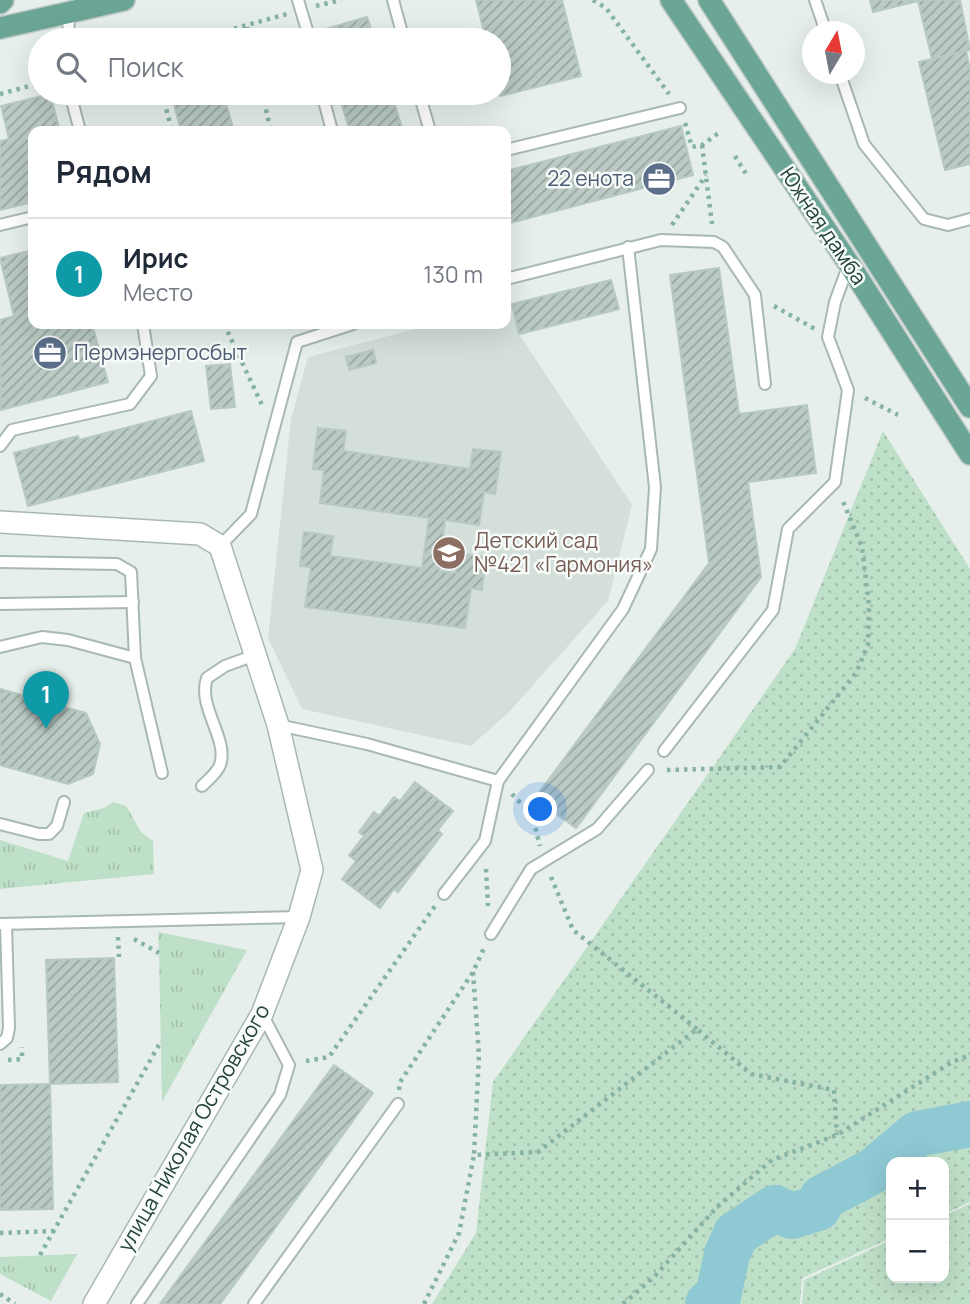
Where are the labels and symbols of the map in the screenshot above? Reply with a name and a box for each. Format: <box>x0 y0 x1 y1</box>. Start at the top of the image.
north arrow <box>802 21 865 84</box>
office icon: 22 енота <box>640 160 678 198</box>
street label: Южная дамба <box>774 161 873 290</box>
place label: 22 енота <box>547 164 634 192</box>
office icon: Пермэнергосбыт <box>31 334 69 372</box>
place label: Пермэнергосбыт <box>74 338 247 366</box>
place label: Детский сад №421 «Гармония» <box>474 526 653 578</box>
school or university icon: Детский сад №421 «Гармония» <box>430 534 468 572</box>
pin: 1 <box>23 671 69 729</box>
your location <box>523 792 557 826</box>
street label: улица Николая Островского <box>111 999 276 1256</box>

